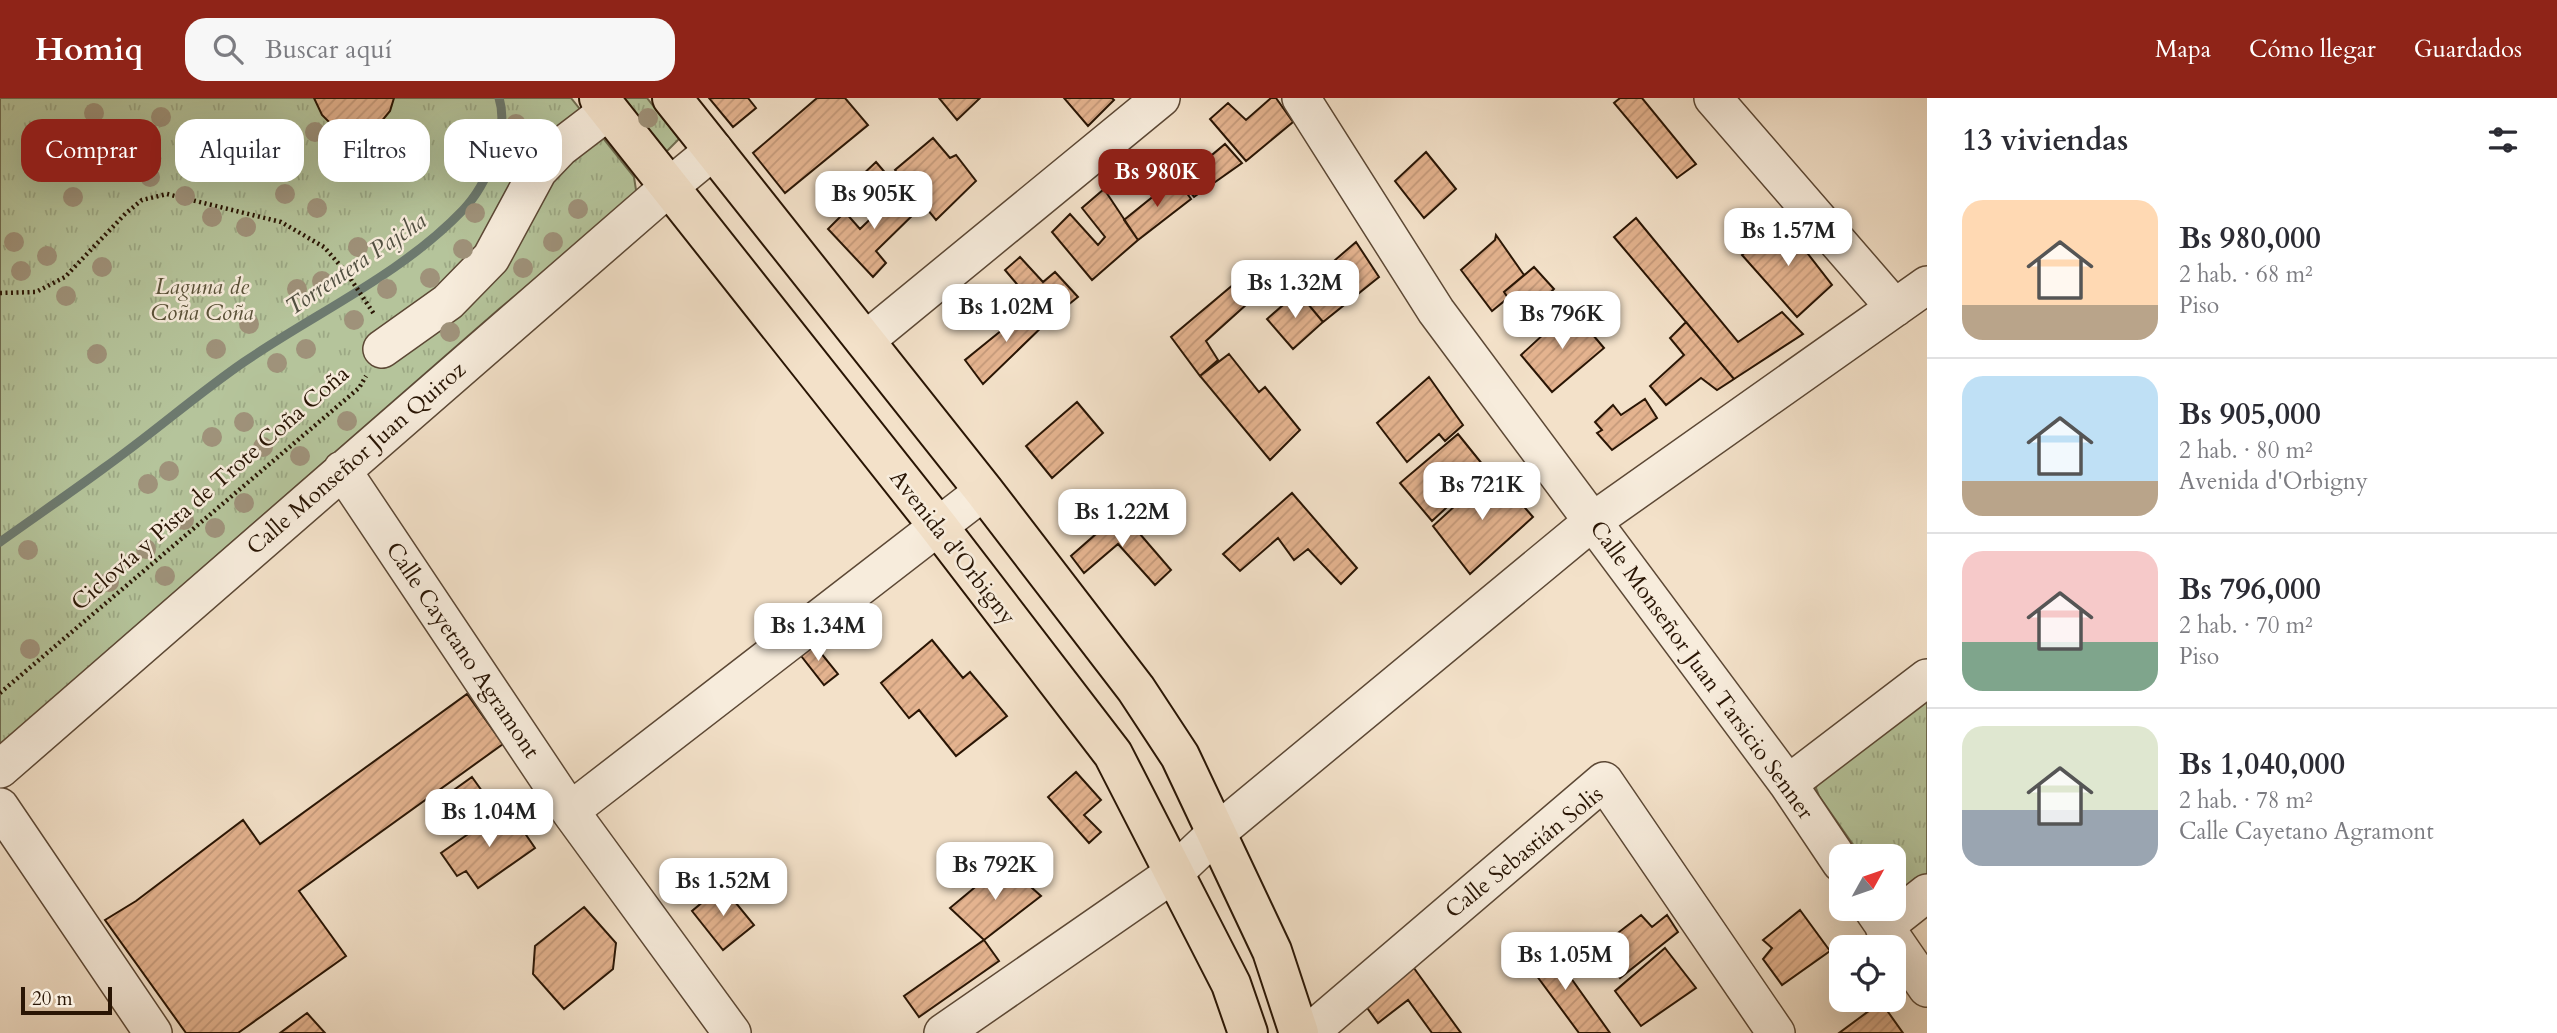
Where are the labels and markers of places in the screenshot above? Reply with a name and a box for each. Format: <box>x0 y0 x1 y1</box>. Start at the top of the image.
pin: Bs 980K <box>1092 150 1222 209</box>
pin: Bs 905K <box>809 172 939 231</box>
pin: Bs 1.57M <box>1716 208 1860 268</box>
pin: Bs 1.32M <box>1223 260 1367 320</box>
pin: Bs 1.02M <box>934 285 1078 344</box>
pin: Bs 796K <box>1497 292 1627 351</box>
pin: Bs 721K <box>1417 462 1547 522</box>
pin: Bs 1.22M <box>1050 490 1194 549</box>
pin: Bs 1.34M <box>746 603 890 663</box>
pin: Bs 1.04M <box>417 790 561 849</box>
pin: Bs 792K <box>930 842 1060 902</box>
pin: Bs 1.52M <box>651 858 795 918</box>
pin: Bs 1.05M <box>1493 932 1637 992</box>

